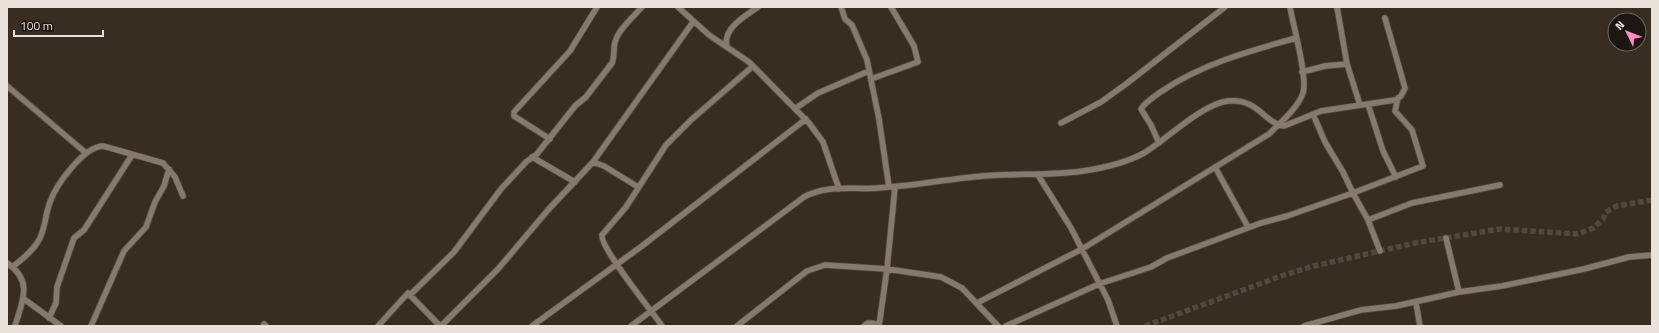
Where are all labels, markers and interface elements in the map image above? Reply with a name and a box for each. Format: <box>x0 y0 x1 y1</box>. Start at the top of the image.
scale bar <box>14 12 103 38</box>
north arrow <box>1607 12 1647 52</box>
text: 100 m <box>20 16 53 35</box>
text: N <box>1611 17 1628 33</box>

